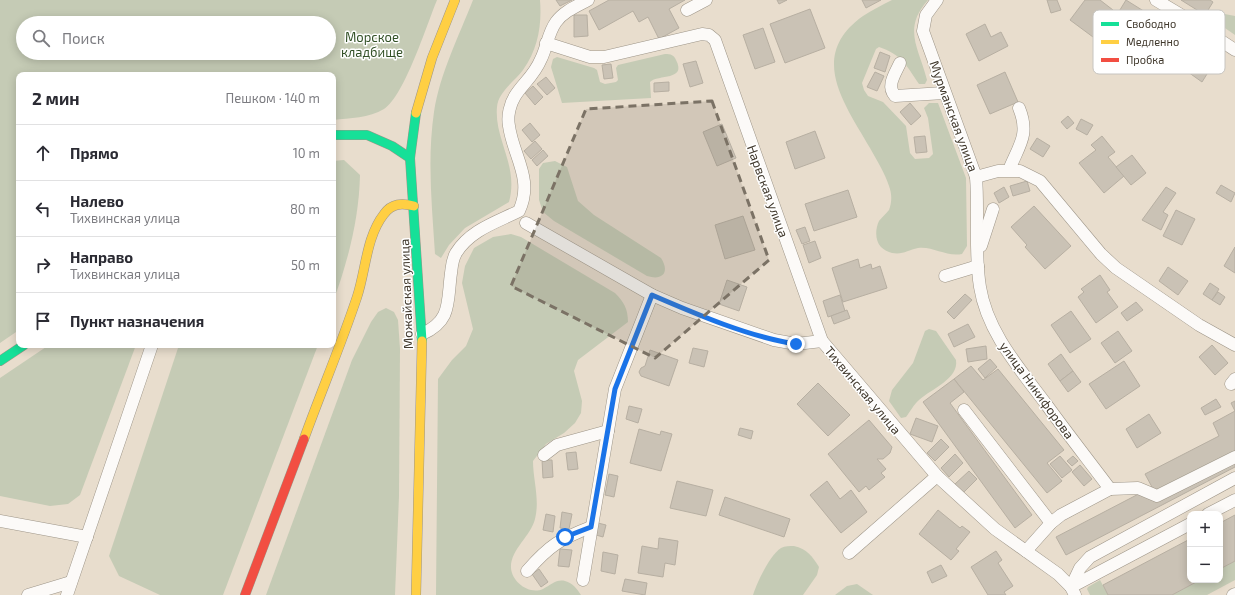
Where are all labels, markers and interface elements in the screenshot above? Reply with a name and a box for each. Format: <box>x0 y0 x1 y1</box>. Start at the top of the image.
legend <box>1093 10 1225 74</box>
search box <box>16 16 336 60</box>
text: Свободно <box>1126 17 1176 30</box>
icon: search <box>30 27 52 49</box>
text: Поиск <box>62 29 105 47</box>
park label: Морское кладбище <box>341 29 403 60</box>
text: Медленно <box>1126 35 1179 48</box>
text: Пробка <box>1126 53 1164 66</box>
street label: Мурманская улица <box>926 58 982 174</box>
text: 2 мин <box>32 88 80 108</box>
text: Пешком · 140 m <box>226 90 320 106</box>
icon: ahead <box>32 142 54 164</box>
street label: Нарвская улица <box>744 142 792 240</box>
text: Прямо <box>70 144 119 162</box>
text: 10 m <box>293 145 320 161</box>
text: Налево <box>70 192 124 210</box>
icon: left <box>32 198 54 220</box>
text: 80 m <box>290 201 320 217</box>
text: Тихвинская улица <box>70 210 180 226</box>
street label: Можайская улица <box>396 238 416 350</box>
text: Направо <box>70 248 133 266</box>
icon: right <box>32 254 54 276</box>
text: 50 m <box>291 257 320 273</box>
text: Тихвинская улица <box>70 266 180 282</box>
icon: arrive <box>32 310 54 332</box>
text: Пункт назначения <box>70 312 204 330</box>
route end <box>787 335 805 353</box>
street label: улица Никифорова <box>996 338 1078 442</box>
street label: Тихвинская улица <box>821 343 905 437</box>
map controls <box>1187 511 1223 583</box>
button: + <box>1187 511 1223 547</box>
route start <box>556 528 574 546</box>
button: − <box>1187 547 1223 583</box>

